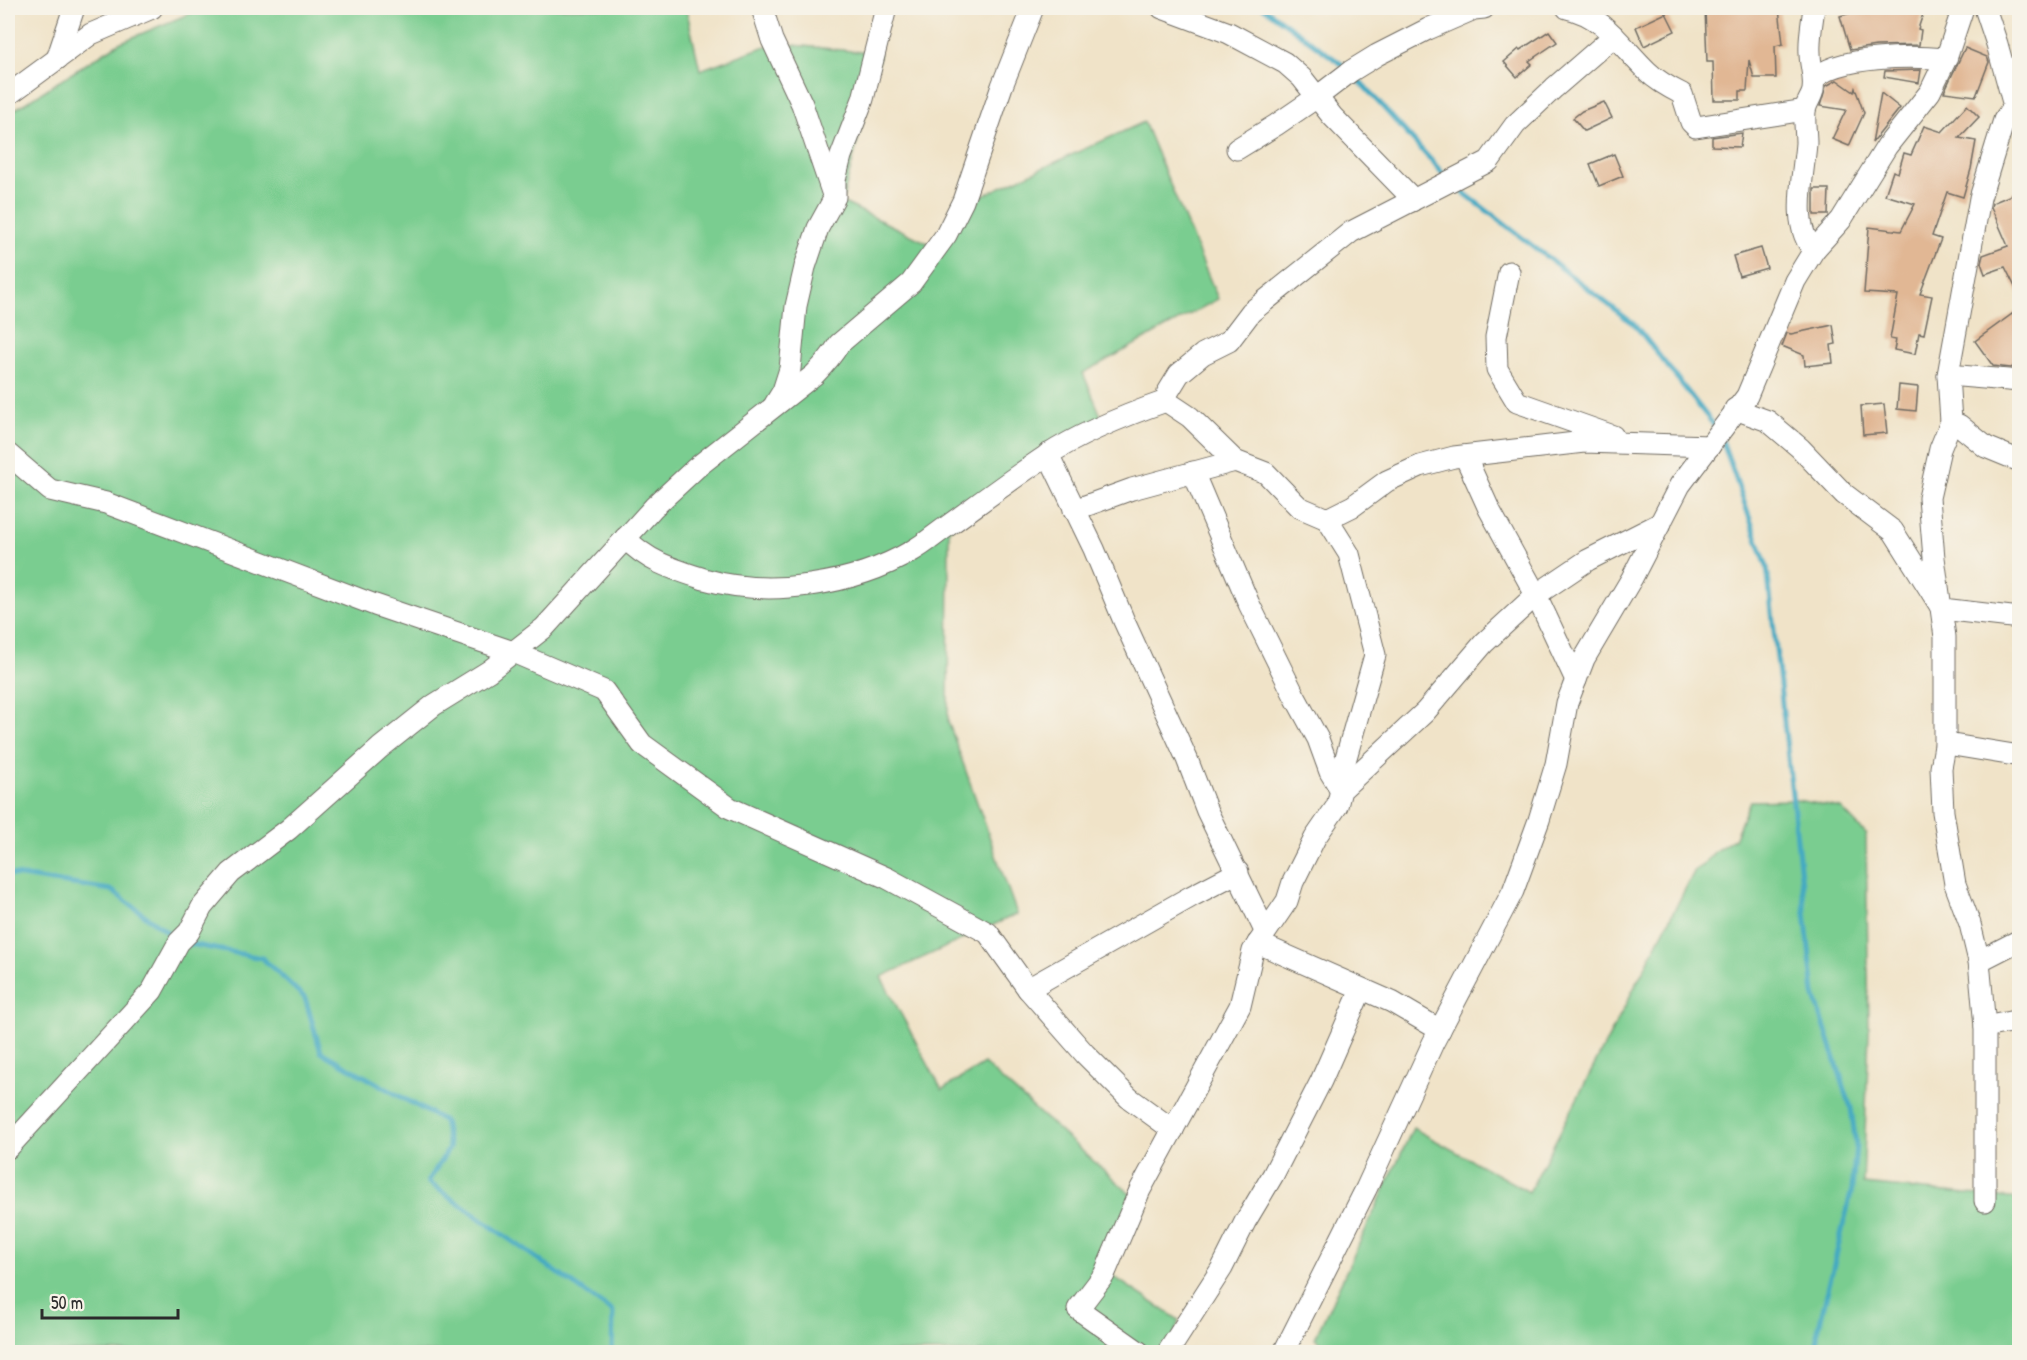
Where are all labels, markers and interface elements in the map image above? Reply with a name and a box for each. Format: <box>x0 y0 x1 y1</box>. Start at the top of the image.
scale bar <box>42 1282 178 1320</box>
text: 50 m <box>51 1290 83 1315</box>

